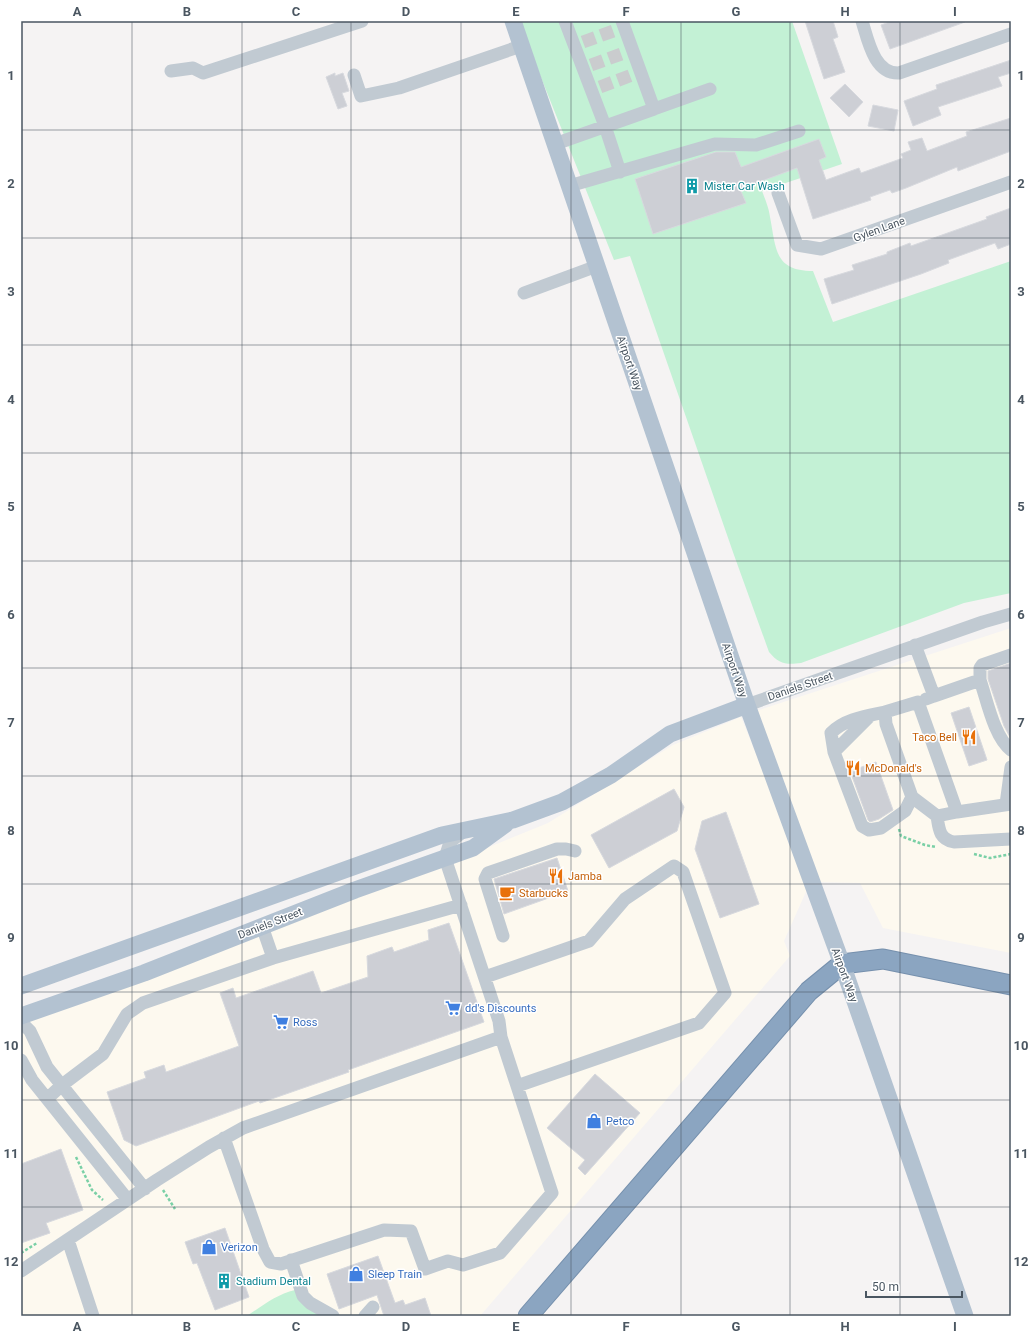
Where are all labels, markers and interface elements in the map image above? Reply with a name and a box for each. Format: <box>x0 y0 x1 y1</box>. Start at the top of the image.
text: A <box>73 4 82 19</box>
text: B <box>183 4 191 19</box>
text: C <box>292 4 301 19</box>
text: D <box>402 4 410 19</box>
text: E <box>512 4 520 19</box>
text: F <box>622 4 630 19</box>
text: G <box>732 4 741 19</box>
text: H <box>840 4 850 19</box>
text: I <box>953 4 957 19</box>
text: 1 <box>7 68 15 83</box>
text: 1 <box>1017 68 1025 83</box>
text: 2 <box>7 176 15 191</box>
text: 2 <box>1017 176 1025 191</box>
building icon: Mister Car Wash <box>683 177 701 195</box>
place label: Mister Car Wash <box>704 180 785 193</box>
street label: Gylen Lane <box>852 214 907 245</box>
text: 3 <box>7 284 15 299</box>
text: 3 <box>1017 284 1025 299</box>
street label: Airport Way <box>614 334 645 393</box>
text: 4 <box>7 392 15 407</box>
text: 4 <box>1017 392 1025 407</box>
text: 5 <box>7 499 15 514</box>
text: 5 <box>1017 499 1025 514</box>
text: 6 <box>7 607 15 622</box>
text: 6 <box>1017 607 1025 622</box>
street label: Airport Way <box>719 641 750 700</box>
street label: Daniels Street <box>766 669 835 704</box>
text: 7 <box>7 715 15 730</box>
text: 7 <box>1017 715 1025 730</box>
restaurant icon: Taco Bell <box>960 728 978 746</box>
place label: Taco Bell <box>912 731 957 744</box>
restaurant icon: McDonald's <box>844 759 862 777</box>
place label: McDonald's <box>865 762 922 775</box>
text: 8 <box>7 823 15 838</box>
text: 8 <box>1017 823 1025 838</box>
restaurant icon: Jamba <box>547 867 565 885</box>
place label: Jamba <box>568 870 602 883</box>
cafe icon: Starbucks <box>498 884 516 902</box>
place label: Starbucks <box>519 887 568 900</box>
street label: Daniels Street <box>236 905 305 942</box>
text: 9 <box>7 930 15 945</box>
text: 9 <box>1017 930 1025 945</box>
street label: Airport Way <box>829 946 861 1005</box>
supermarket icon: dd's Discounts <box>444 999 462 1017</box>
place label: dd's Discounts <box>465 1002 537 1015</box>
supermarket icon: Ross <box>272 1013 290 1031</box>
place label: Ross <box>293 1016 318 1029</box>
text: 10 <box>4 1038 18 1053</box>
text: 10 <box>1014 1038 1028 1053</box>
shop icon: Petco <box>585 1112 603 1130</box>
place label: Petco <box>606 1115 634 1128</box>
text: 11 <box>4 1146 18 1161</box>
text: 11 <box>1014 1146 1028 1161</box>
shop icon: Verizon <box>200 1238 218 1256</box>
place label: Verizon <box>221 1241 258 1254</box>
text: 12 <box>4 1254 18 1269</box>
text: 12 <box>1014 1254 1028 1269</box>
shop icon: Sleep Train <box>347 1265 365 1283</box>
place label: Sleep Train <box>368 1268 422 1281</box>
building icon: Stadium Dental <box>215 1272 233 1290</box>
scale bar <box>866 1273 962 1299</box>
place label: Stadium Dental <box>236 1275 311 1288</box>
text: 50 m <box>872 1280 899 1294</box>
text: A <box>73 1319 82 1334</box>
text: B <box>183 1319 191 1334</box>
text: C <box>292 1319 301 1334</box>
text: D <box>402 1319 410 1334</box>
text: E <box>512 1319 520 1334</box>
text: F <box>622 1319 630 1334</box>
text: G <box>732 1319 741 1334</box>
text: H <box>840 1319 850 1334</box>
text: I <box>953 1319 957 1334</box>

